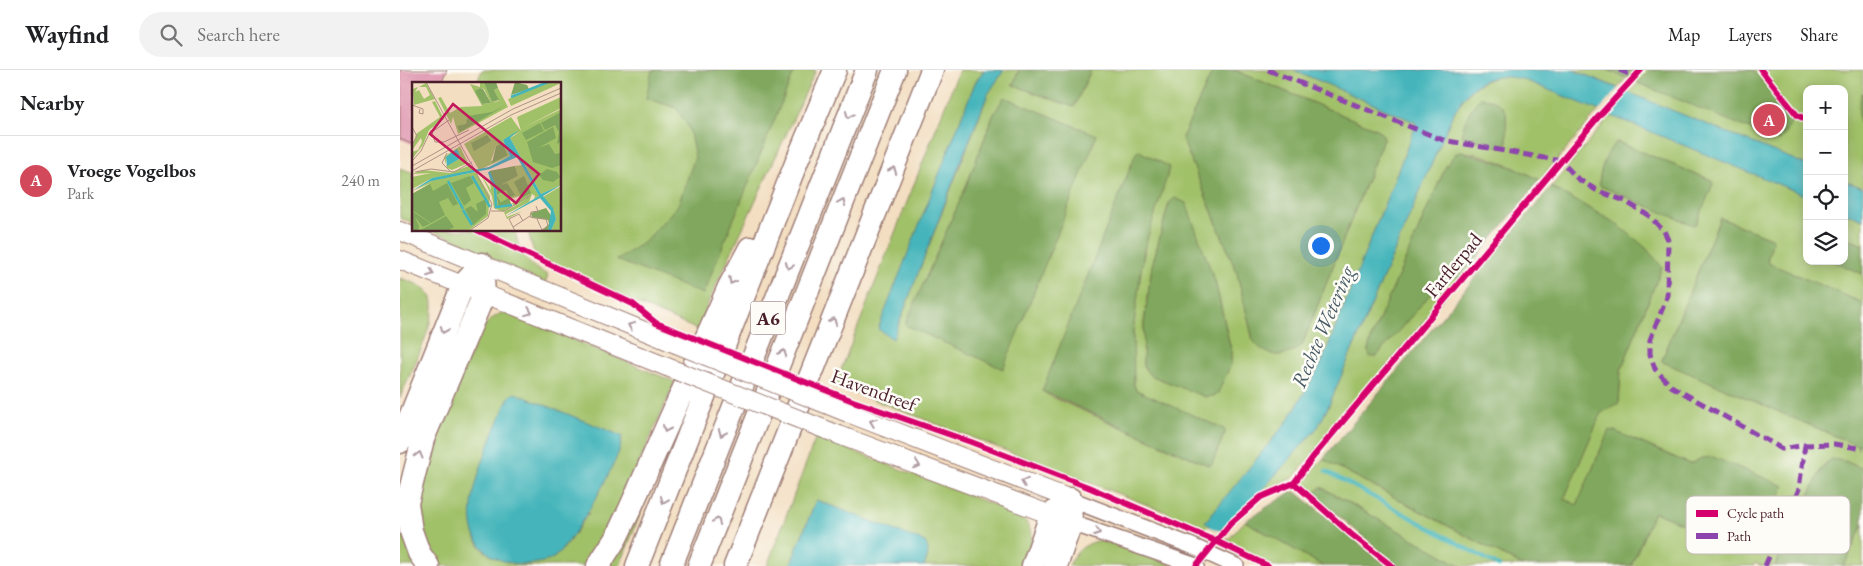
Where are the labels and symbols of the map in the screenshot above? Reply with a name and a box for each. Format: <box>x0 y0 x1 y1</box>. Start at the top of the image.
inset map <box>412 82 561 231</box>
pin: A <box>1753 101 1785 139</box>
one-way arrow <box>845 110 855 119</box>
one-way arrow <box>887 166 897 174</box>
one-way arrow <box>836 198 846 207</box>
street label: Farflerpad <box>1418 226 1488 303</box>
your location <box>1308 233 1334 259</box>
one-way arrow <box>784 261 795 270</box>
water label: Rechte Wetering <box>1285 261 1361 392</box>
one-way arrow <box>426 267 435 277</box>
one-way arrow <box>728 276 738 285</box>
road number: A6 <box>750 302 786 334</box>
one-way arrow <box>524 305 533 316</box>
one-way arrow <box>827 317 837 325</box>
one-way arrow <box>627 322 636 332</box>
one-way arrow <box>440 325 451 334</box>
one-way arrow <box>777 349 787 358</box>
street label: Havendreef <box>828 363 923 418</box>
one-way arrow <box>869 418 878 429</box>
one-way arrow <box>661 424 672 433</box>
one-way arrow <box>718 429 728 437</box>
one-way arrow <box>413 451 423 460</box>
one-way arrow <box>912 459 921 469</box>
one-way arrow <box>1020 477 1029 488</box>
one-way arrow <box>659 495 669 503</box>
legend <box>1686 496 1850 554</box>
text: Cycle path <box>1727 504 1784 522</box>
one-way arrow <box>711 517 721 526</box>
one-way arrow <box>1092 526 1100 536</box>
text: Path <box>1727 527 1751 545</box>

